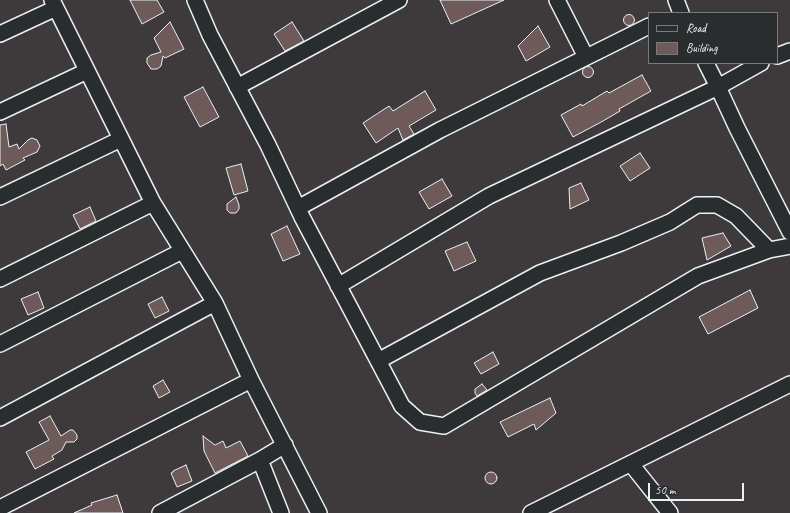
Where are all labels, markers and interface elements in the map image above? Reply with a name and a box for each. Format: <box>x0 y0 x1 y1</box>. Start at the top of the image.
legend <box>648 12 778 64</box>
text: Road <box>686 20 706 36</box>
text: Building <box>686 40 718 56</box>
scale bar <box>650 475 746 501</box>
text: 50 m <box>655 482 675 498</box>

